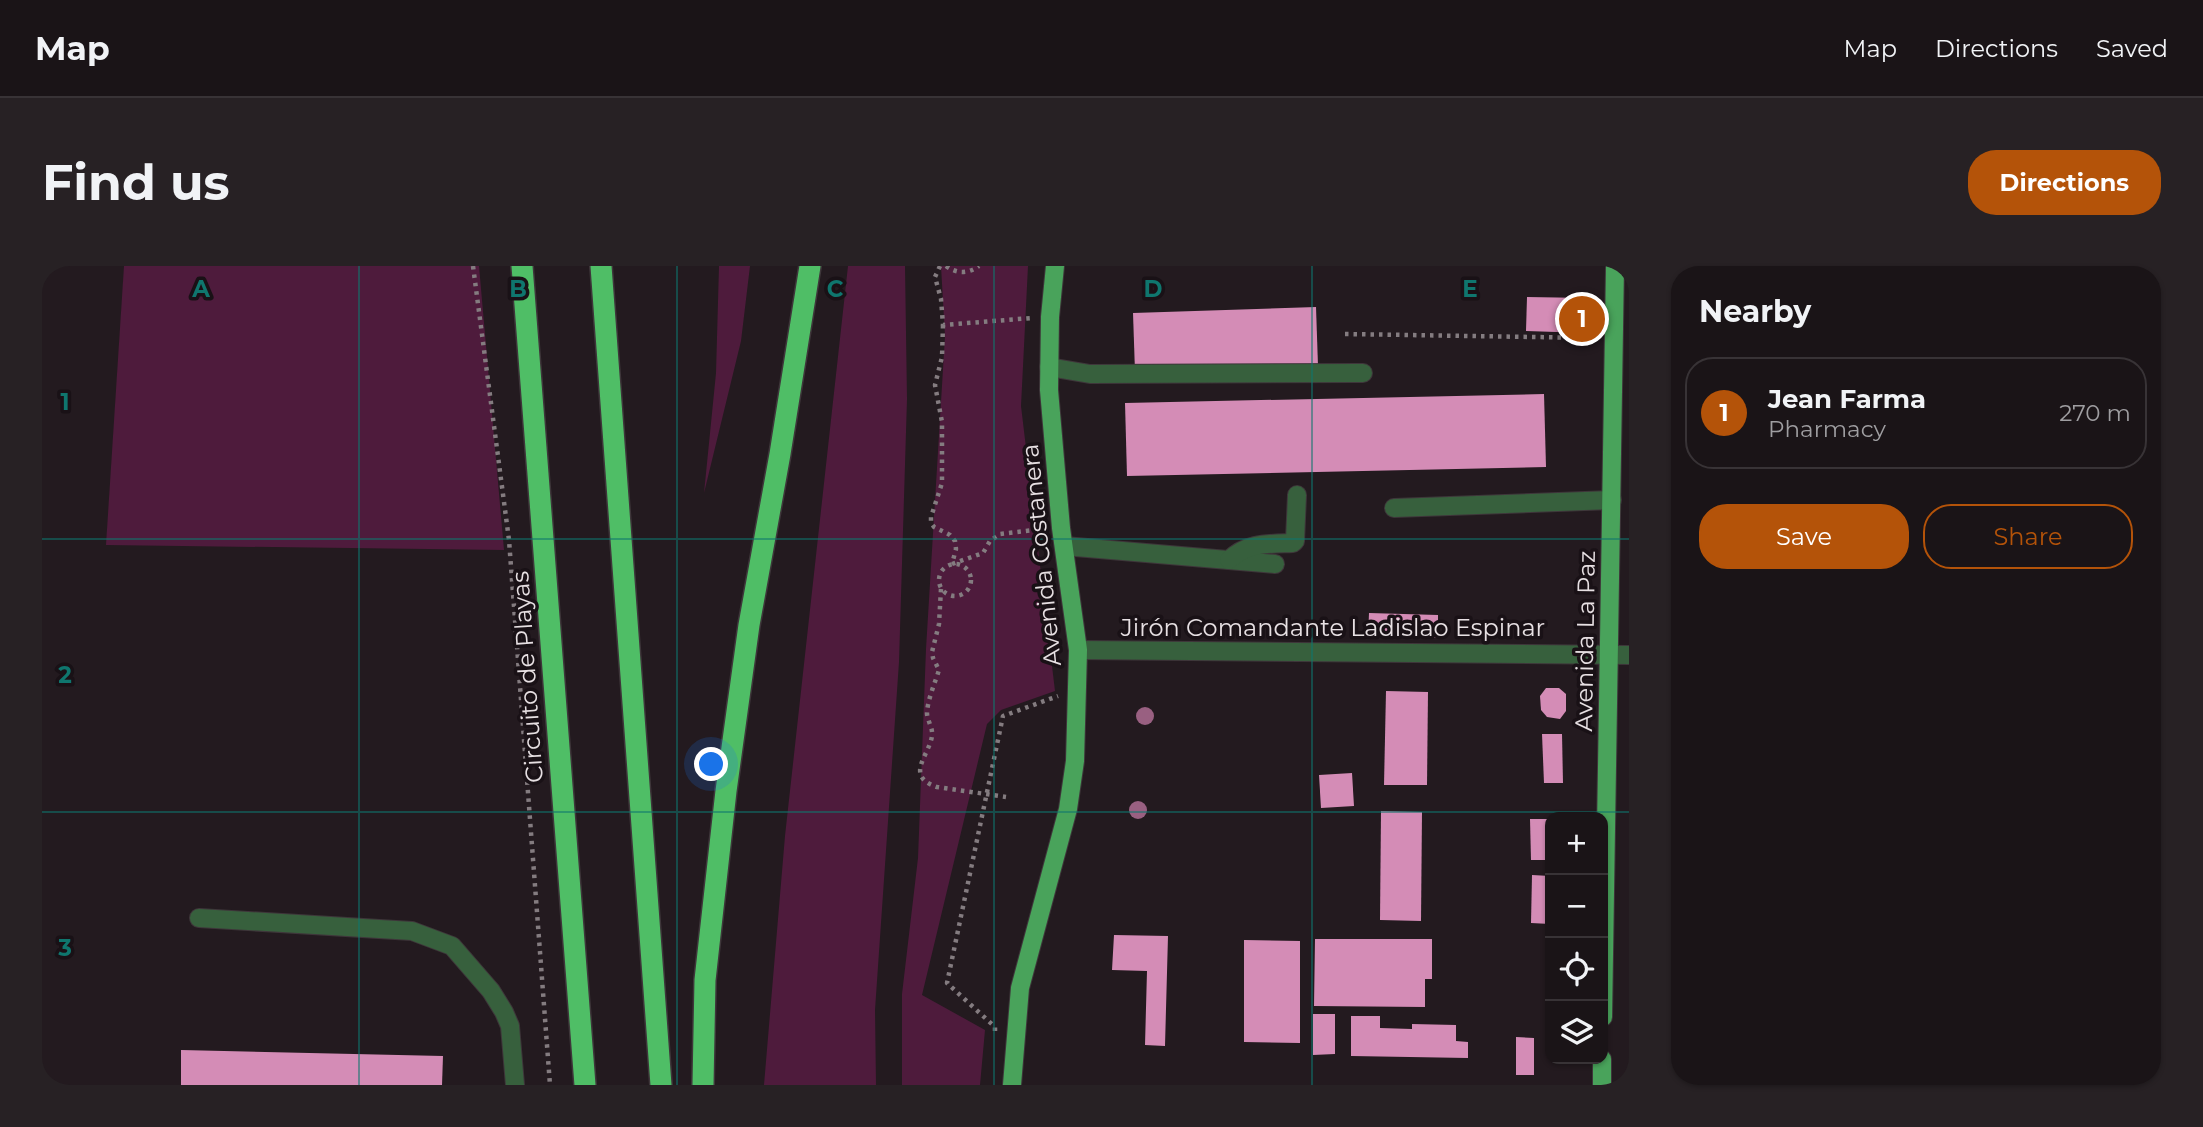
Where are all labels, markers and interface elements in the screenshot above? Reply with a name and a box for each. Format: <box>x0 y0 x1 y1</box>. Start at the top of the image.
text: Map <box>35 28 110 68</box>
text: Map <box>1844 34 1897 63</box>
text: Directions <box>1935 34 2058 63</box>
text: Saved <box>2096 34 2168 63</box>
button: Directions <box>1968 150 2161 215</box>
text: Find us <box>42 153 230 212</box>
text: A <box>191 275 210 303</box>
text: B <box>509 275 527 303</box>
text: C <box>827 275 844 303</box>
text: D <box>1144 275 1163 303</box>
text: E <box>1462 275 1478 303</box>
pin: 1 <box>1559 293 1605 345</box>
text: Nearby <box>1699 293 1811 330</box>
text: Jean Farma <box>1768 383 1926 415</box>
text: 1 <box>60 388 70 416</box>
text: 1 <box>1719 399 1729 427</box>
text: 270 m <box>2059 399 2131 427</box>
text: Pharmacy <box>1768 415 1886 443</box>
street label: Avenida Costanera <box>1015 442 1067 668</box>
button: Save <box>1699 504 1909 569</box>
button: Share <box>1923 504 2133 569</box>
street label: Avenida La Paz <box>1569 550 1601 732</box>
street label: Circuito de Playas <box>505 570 549 784</box>
street label: Jirón Comandante Ladislao Espinar <box>1120 613 1545 642</box>
text: 2 <box>58 661 72 689</box>
your location <box>694 747 728 781</box>
map controls <box>1545 812 1608 1064</box>
button: + <box>1545 812 1608 875</box>
button: − <box>1545 875 1608 938</box>
text: 3 <box>57 934 72 962</box>
button: locate <box>1545 938 1608 1001</box>
button: layers <box>1545 1001 1608 1064</box>

